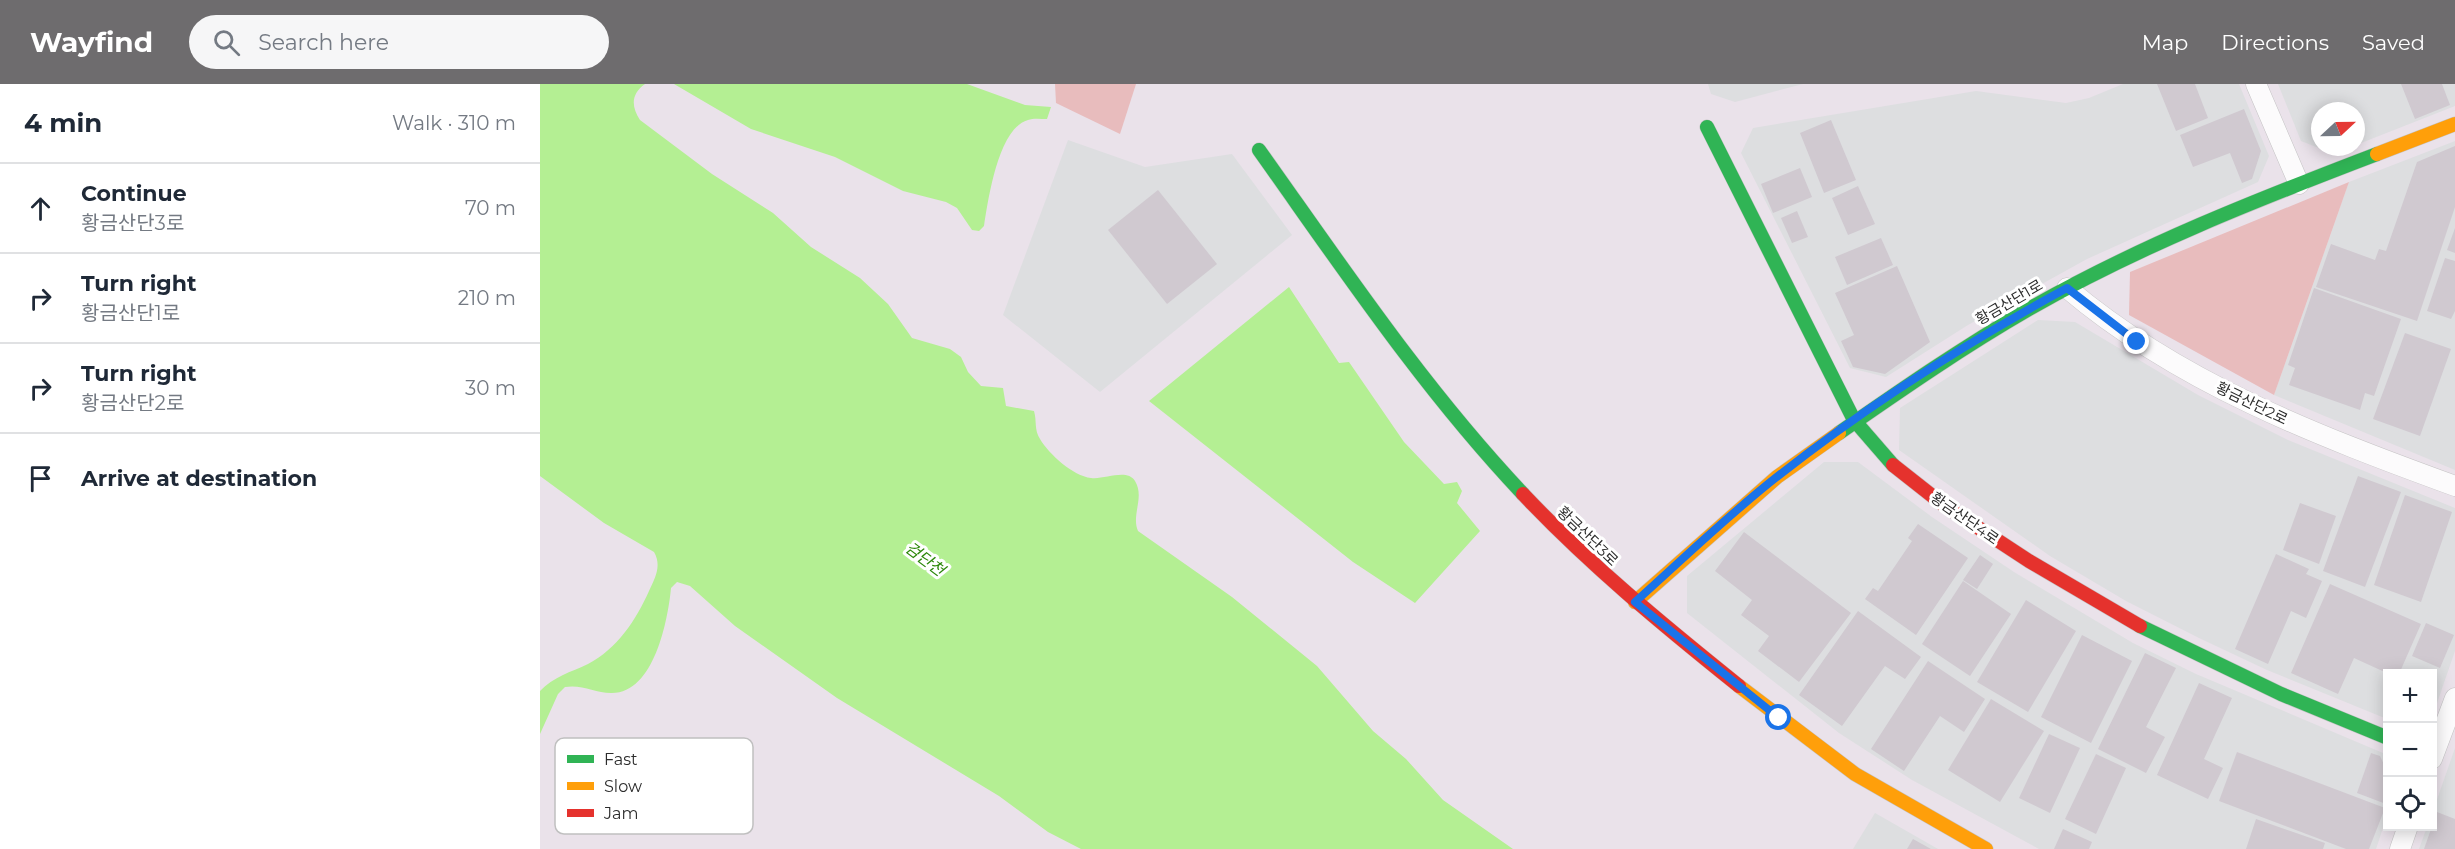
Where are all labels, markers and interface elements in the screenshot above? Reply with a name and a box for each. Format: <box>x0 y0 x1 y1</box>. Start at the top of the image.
search box <box>189 15 609 69</box>
text: Wayfind <box>30 25 153 59</box>
icon: search <box>210 26 243 59</box>
text: Search here <box>258 29 389 56</box>
text: Map <box>2142 30 2188 55</box>
text: Directions <box>2221 30 2329 55</box>
text: Saved <box>2362 30 2425 55</box>
north arrow <box>2311 102 2365 156</box>
text: 4 min <box>24 107 102 139</box>
text: Walk · 310 m <box>392 111 516 135</box>
text: Continue <box>81 180 187 207</box>
icon: ahead <box>24 192 57 225</box>
text: 70 m <box>465 196 516 220</box>
text: 황금산단3로 <box>81 211 184 235</box>
text: Turn right <box>81 270 196 297</box>
street label: 황금산단1로 <box>1972 275 2046 329</box>
icon: right <box>24 282 57 315</box>
text: 210 m <box>458 286 516 310</box>
text: 황금산단1로 <box>81 301 180 325</box>
route end <box>2123 328 2149 354</box>
text: Turn right <box>81 360 196 387</box>
icon: right <box>24 372 57 405</box>
text: 30 m <box>465 376 516 400</box>
street label: 황금산단2로 <box>2213 377 2291 429</box>
text: 황금산단2로 <box>81 391 184 415</box>
icon: arrive <box>24 462 57 495</box>
text: Arrive at destination <box>81 465 317 492</box>
street label: 황금산단4로 <box>1927 488 2003 548</box>
street label: 황금산단3로 <box>1554 502 1622 570</box>
water label: 검단천 <box>902 538 950 581</box>
map controls <box>2383 669 2437 831</box>
button: + <box>2383 669 2437 723</box>
route start <box>1765 704 1791 730</box>
button: − <box>2383 723 2437 777</box>
legend <box>555 738 753 834</box>
text: Fast <box>604 750 638 769</box>
text: Slow <box>604 777 642 796</box>
button: locate <box>2383 777 2437 831</box>
text: Jam <box>603 804 638 823</box>

